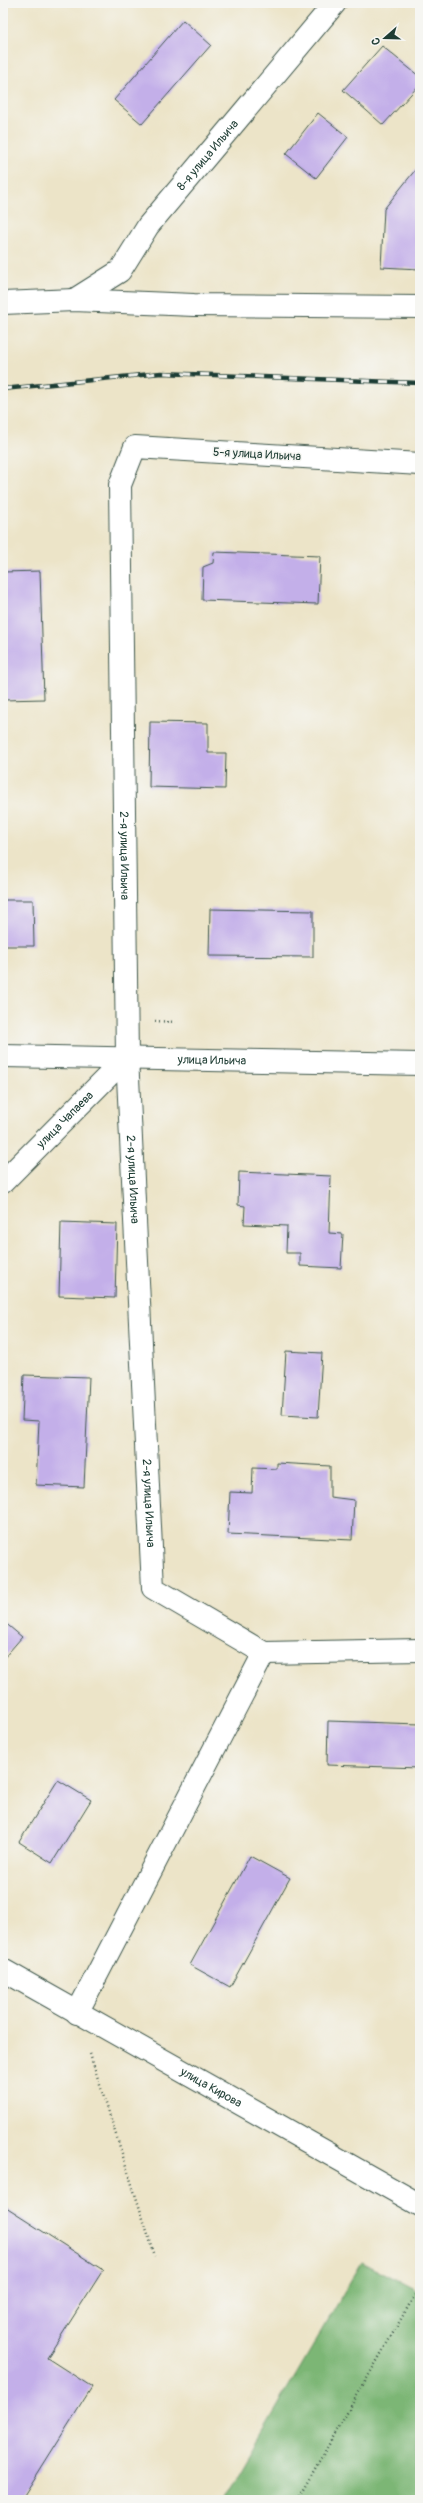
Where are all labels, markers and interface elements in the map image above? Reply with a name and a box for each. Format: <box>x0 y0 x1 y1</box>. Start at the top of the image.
north arrow <box>365 18 405 58</box>
text: С <box>369 36 383 47</box>
street label: 8-я улица Ильича <box>174 117 242 194</box>
street label: 5-я улица Ильича <box>212 445 302 464</box>
street label: 2-я улица Ильича <box>116 811 132 900</box>
street label: улица Ильича <box>177 1052 247 1069</box>
street label: улица Чапаева <box>33 1088 97 1152</box>
street label: 2-я улица Ильича <box>123 1135 142 1225</box>
street label: 2-я улица Ильича <box>139 1458 158 1548</box>
street label: улица Кирова <box>177 2064 245 2111</box>

